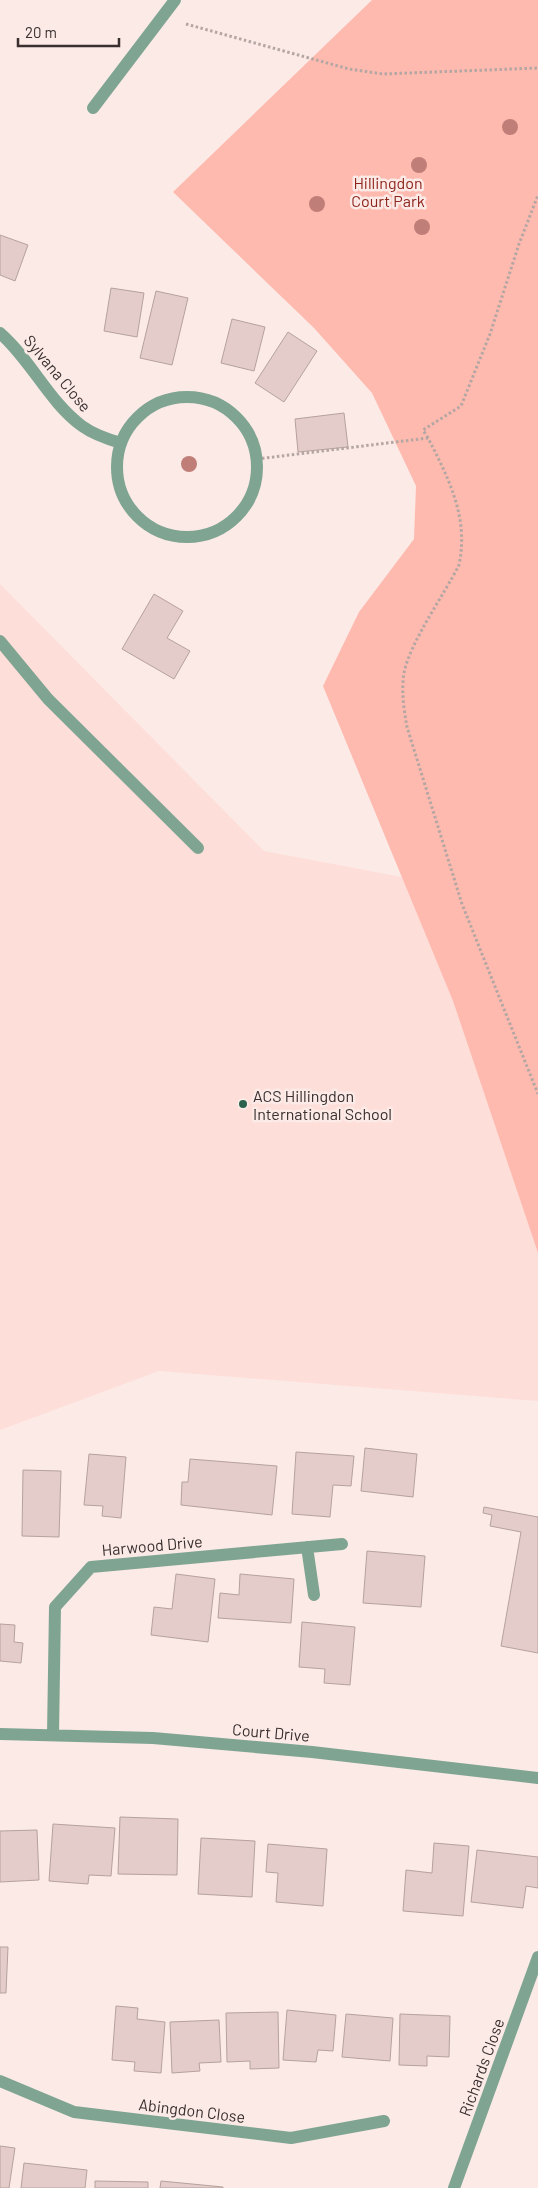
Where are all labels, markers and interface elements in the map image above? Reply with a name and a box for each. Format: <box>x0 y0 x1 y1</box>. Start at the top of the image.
scale bar <box>18 15 119 47</box>
text: 20 m <box>25 23 57 41</box>
park label: Hillingdon Court Park <box>351 173 425 210</box>
street label: Sylvana Close <box>20 331 96 415</box>
place label: ACS Hillingdon International School <box>253 1086 392 1123</box>
marker: ACS Hillingdon International School <box>237 1098 249 1110</box>
street label: Harwood Drive <box>101 1531 203 1559</box>
street label: Court Drive <box>231 1719 311 1745</box>
street label: Richards Close <box>455 2015 507 2119</box>
street label: Abingdon Close <box>138 2094 246 2126</box>

